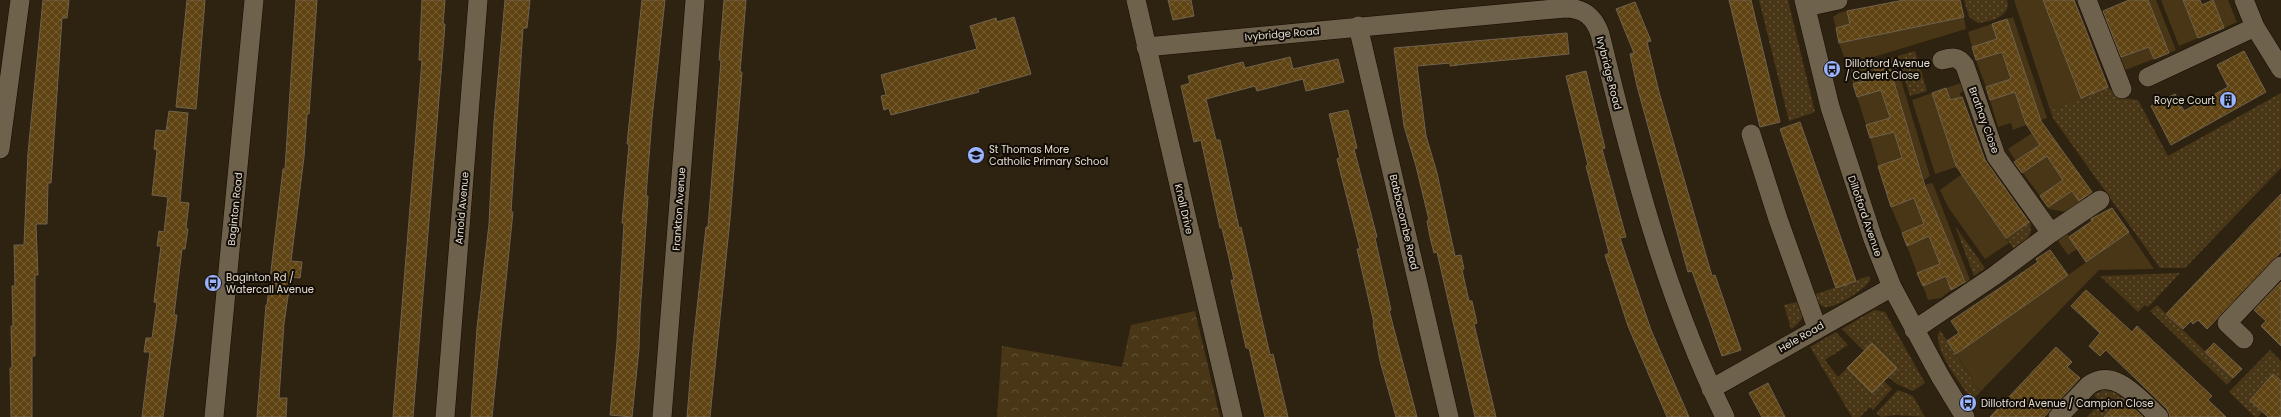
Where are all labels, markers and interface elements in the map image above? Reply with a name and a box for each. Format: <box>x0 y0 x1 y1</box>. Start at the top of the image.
street label: Ivybridge Road <box>1244 23 1320 45</box>
street label: Ivybridge Road <box>1593 35 1625 111</box>
place label: Dillotford Avenue / Calvert Close <box>1845 56 1930 83</box>
bus stop icon: Dillotford Avenue / Calvert Close <box>1822 59 1842 79</box>
street label: Brathay Close <box>1965 85 2003 155</box>
building icon: Royce Court <box>2218 90 2238 110</box>
place label: Royce Court <box>2154 93 2215 108</box>
place label: St Thomas More Catholic Primary School <box>989 142 1108 169</box>
school or university icon: St Thomas More Catholic Primary School <box>966 145 986 165</box>
street label: Frankton Avenue <box>669 167 689 251</box>
street label: Arnold Avenue <box>451 171 473 245</box>
street label: Baginton Road <box>224 172 246 246</box>
street label: Babbacombe Road <box>1386 173 1422 271</box>
street label: Dillotford Avenue <box>1844 173 1886 259</box>
street label: Knoll Drive <box>1171 182 1197 236</box>
place label: Baginton Rd / Watercall Avenue <box>226 270 314 297</box>
bus stop icon: Baginton Rd / Watercall Avenue <box>203 273 223 293</box>
street label: Hele Road <box>1775 318 1827 356</box>
bus stop icon: Dillotford Avenue / Campion Close <box>1958 393 1978 413</box>
place label: Dillotford Avenue / Campion Close <box>1981 396 2153 411</box>

